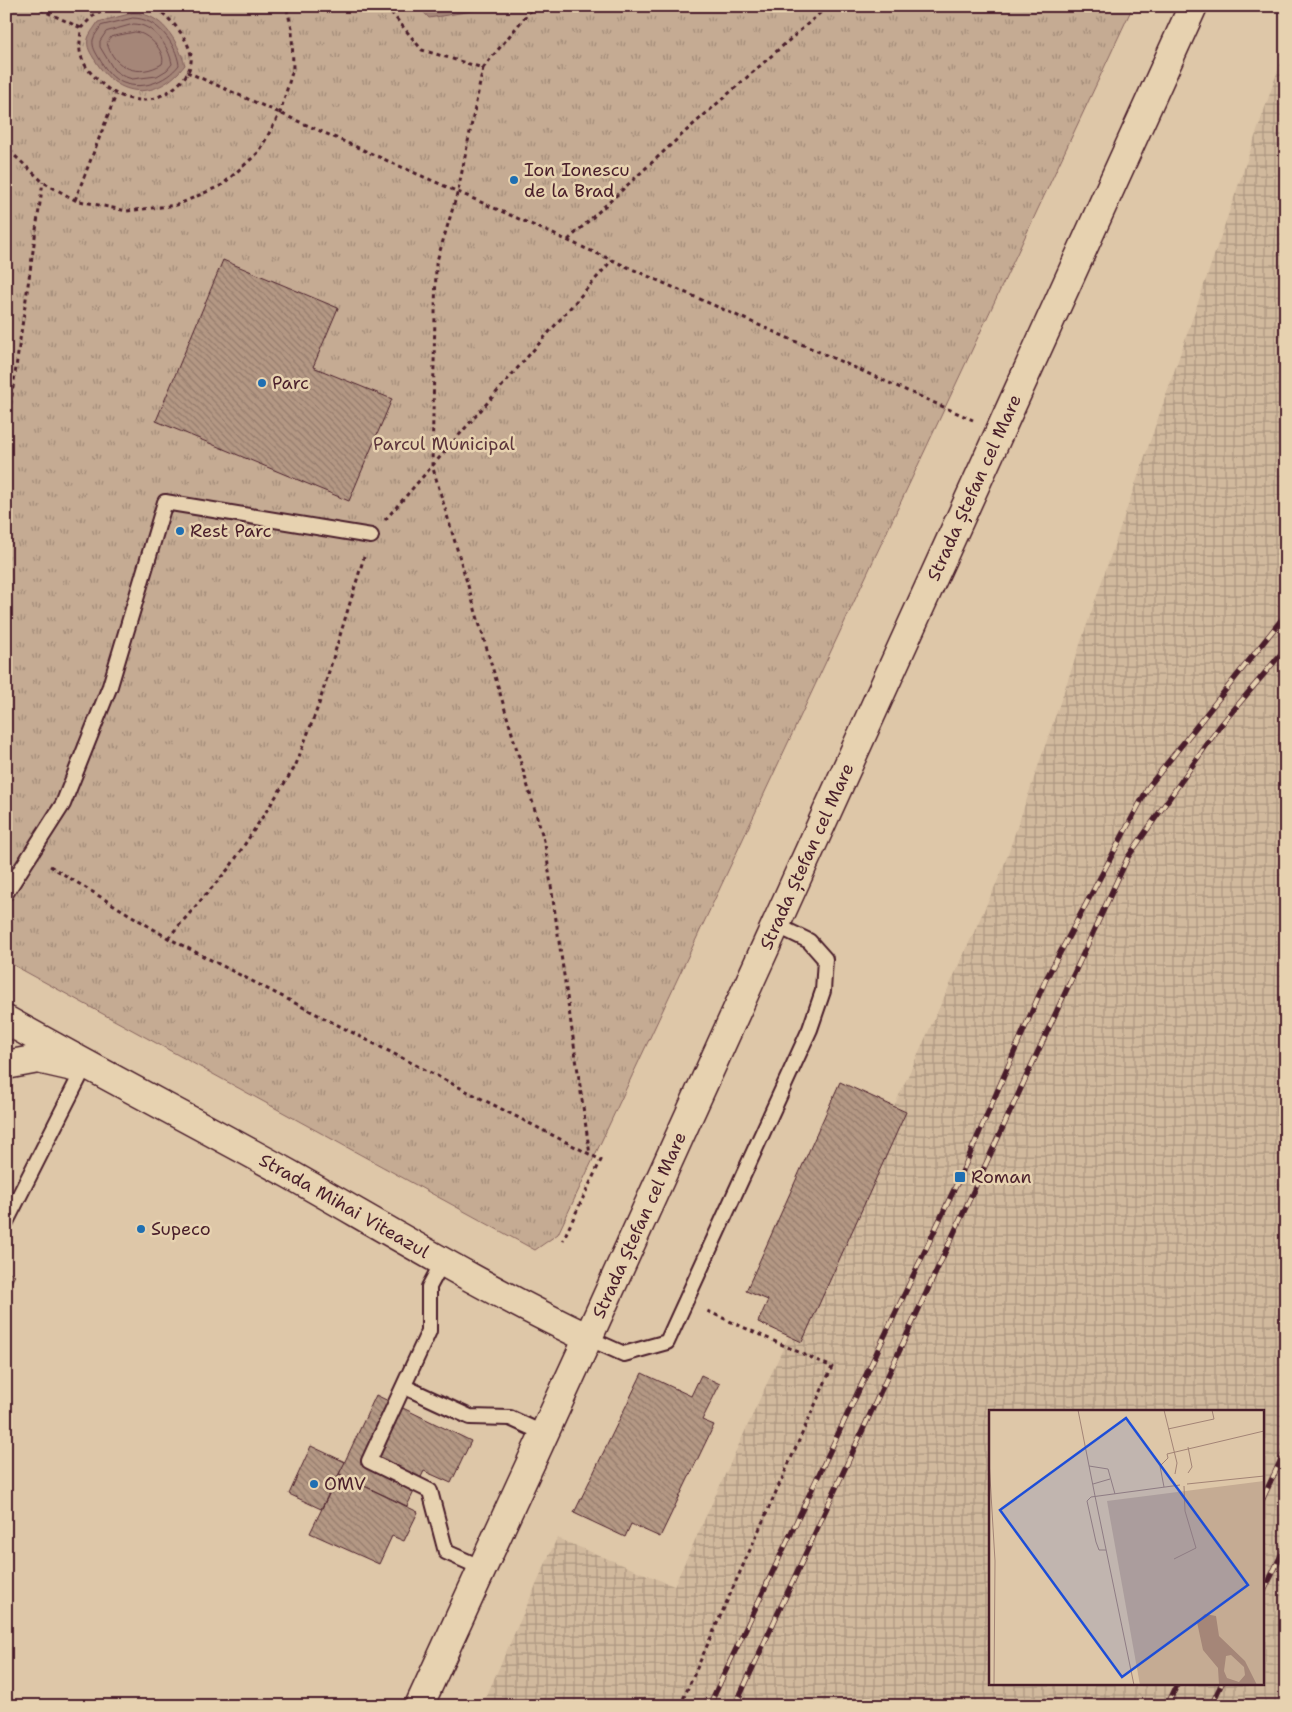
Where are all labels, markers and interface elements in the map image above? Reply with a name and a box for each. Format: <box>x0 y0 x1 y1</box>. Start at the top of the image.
place label: Ion Ionescu de la Brad <box>524 158 630 203</box>
marker: Ion Ionescu de la Brad <box>508 174 520 186</box>
place label: Parc <box>272 371 309 395</box>
marker: Parc <box>256 377 268 389</box>
street label: Strada Ștefan cel Mare <box>921 391 1027 585</box>
park label: Parcul Municipal <box>373 432 516 456</box>
place label: Rest Parc <box>190 519 272 543</box>
marker: Rest Parc <box>174 525 186 537</box>
street label: Strada Ștefan cel Mare <box>754 759 860 953</box>
street label: Strada Ștefan cel Mare <box>587 1128 692 1322</box>
street label: Strada Mihai Viteazul <box>255 1148 434 1264</box>
place label: Roman <box>971 1165 1031 1189</box>
marker: Roman <box>953 1170 967 1184</box>
place label: Supeco <box>151 1217 211 1241</box>
marker: Supeco <box>135 1223 147 1235</box>
inset map <box>989 1410 1264 1684</box>
place label: OMV <box>324 1472 366 1496</box>
marker: OMV <box>308 1478 320 1490</box>

